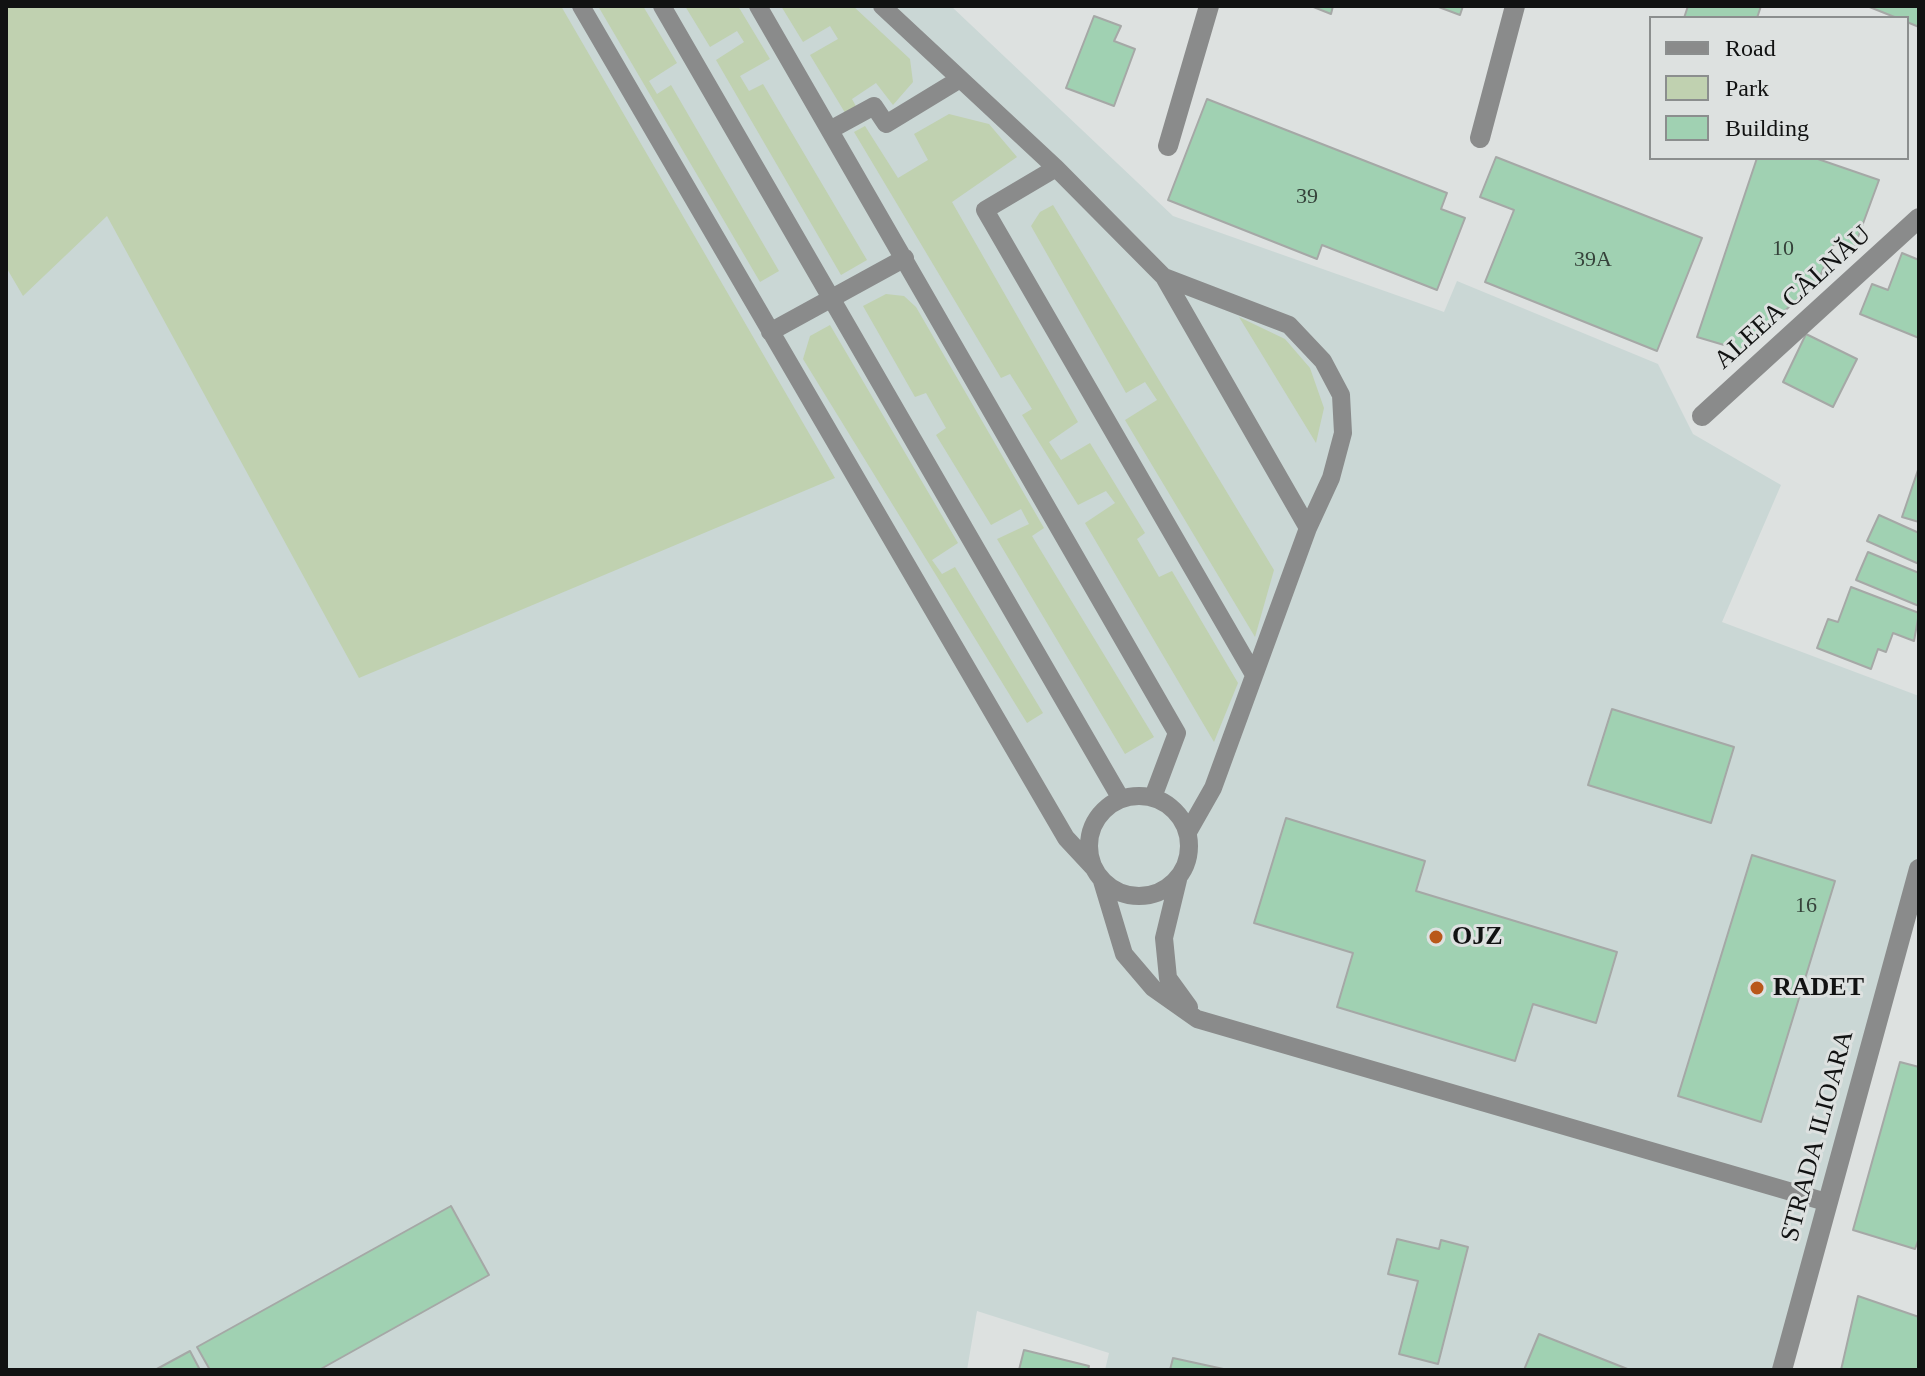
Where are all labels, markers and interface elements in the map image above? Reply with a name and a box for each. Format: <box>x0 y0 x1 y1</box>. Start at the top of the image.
legend <box>1649 16 1909 160</box>
text: Road <box>1725 35 1776 61</box>
text: Park <box>1725 75 1769 101</box>
text: Building <box>1725 115 1809 141</box>
house number: 39 <box>1296 184 1318 210</box>
street label: ALEEA CÂLNĂU <box>1708 219 1878 377</box>
house number: 10 <box>1772 236 1794 262</box>
house number: 39A <box>1574 247 1612 273</box>
house number: 16 <box>1795 893 1817 919</box>
place label: OJZ <box>1452 921 1503 953</box>
marker: OJZ <box>1427 928 1445 946</box>
place label: RADET <box>1773 972 1864 1004</box>
marker: RADET <box>1748 979 1766 997</box>
street label: STRADA ILIOARA <box>1775 1027 1861 1245</box>

